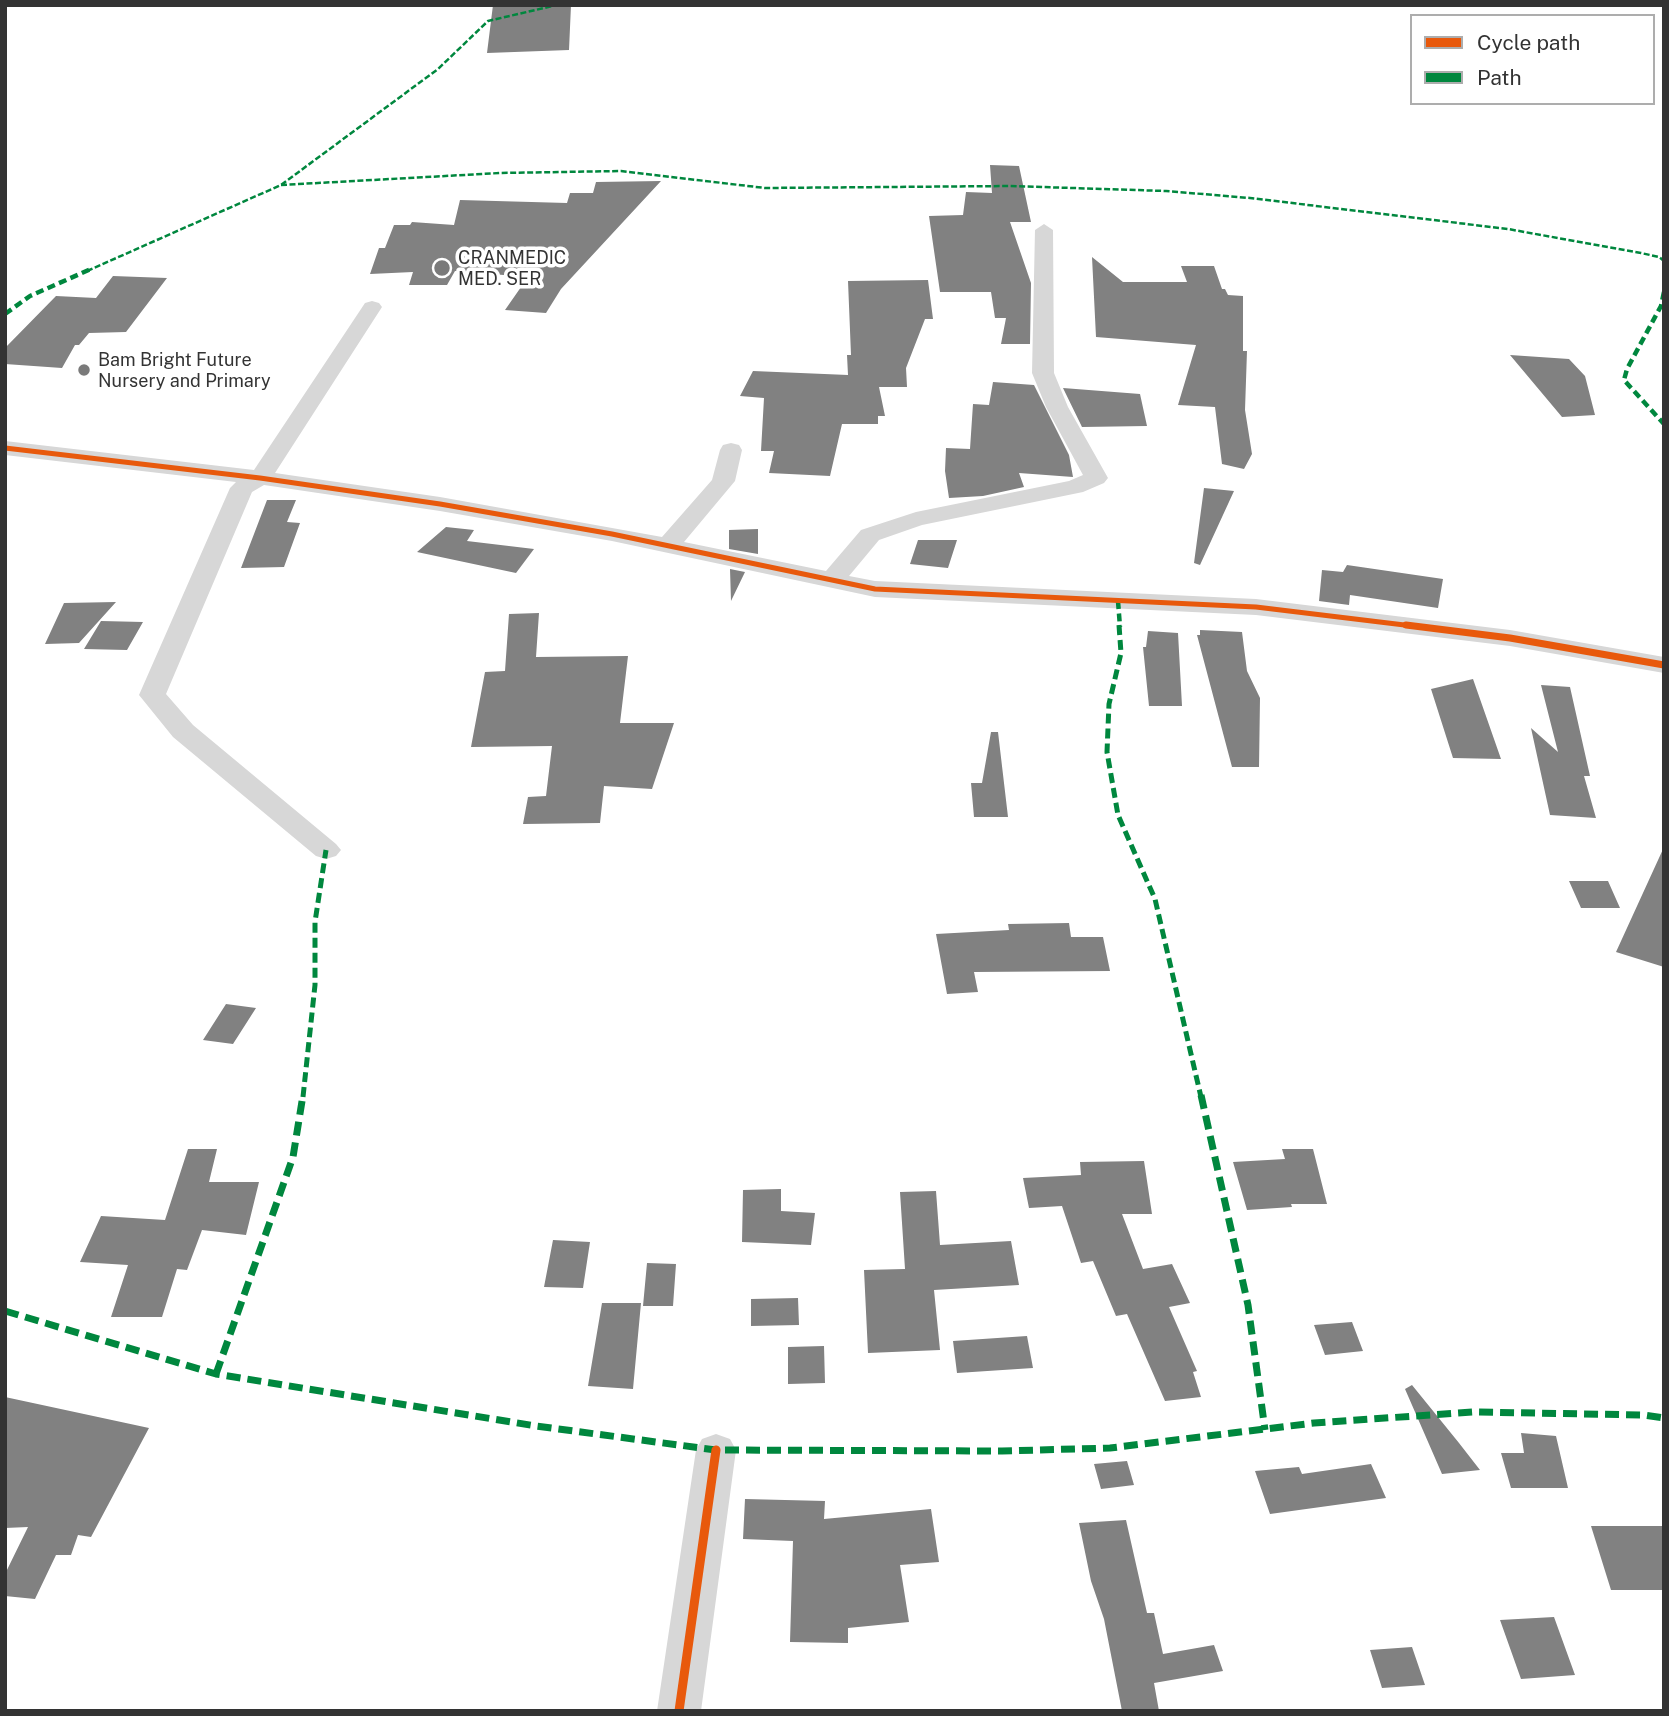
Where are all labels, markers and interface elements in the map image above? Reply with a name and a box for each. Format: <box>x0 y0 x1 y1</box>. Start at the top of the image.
legend <box>1410 14 1655 105</box>
text: Cycle path <box>1477 30 1580 55</box>
text: Path <box>1477 65 1522 90</box>
place label: CRANMEDIC MED. SER <box>458 247 566 290</box>
marker: CRANMEDIC MED. SER <box>432 258 452 278</box>
place label: Bam Bright Future Nursery and Primary <box>98 349 271 392</box>
marker: Bam Bright Future Nursery and Primary <box>76 362 92 378</box>

